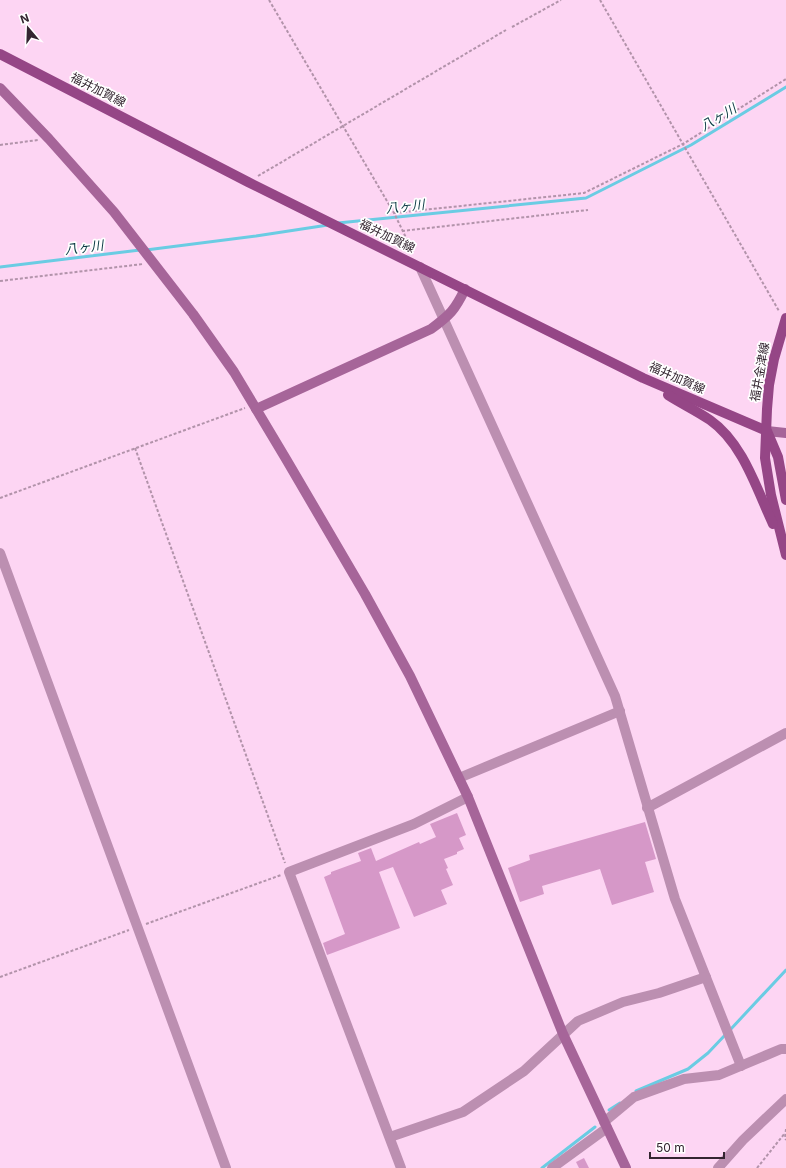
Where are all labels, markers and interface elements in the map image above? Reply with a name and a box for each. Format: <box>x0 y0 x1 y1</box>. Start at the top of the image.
north arrow <box>8 8 48 48</box>
text: N <box>18 11 31 27</box>
street label: 福井加賀線 <box>68 69 128 110</box>
water label: 八ヶ川 <box>697 99 741 134</box>
water label: 八ヶ川 <box>385 196 427 216</box>
street label: 福井加賀線 <box>357 216 417 255</box>
water label: 八ヶ川 <box>64 236 106 257</box>
street label: 福井金津線 <box>747 341 772 403</box>
street label: 福井加賀線 <box>647 358 708 397</box>
scale bar <box>650 1134 724 1160</box>
text: 50 m <box>656 1140 685 1155</box>

